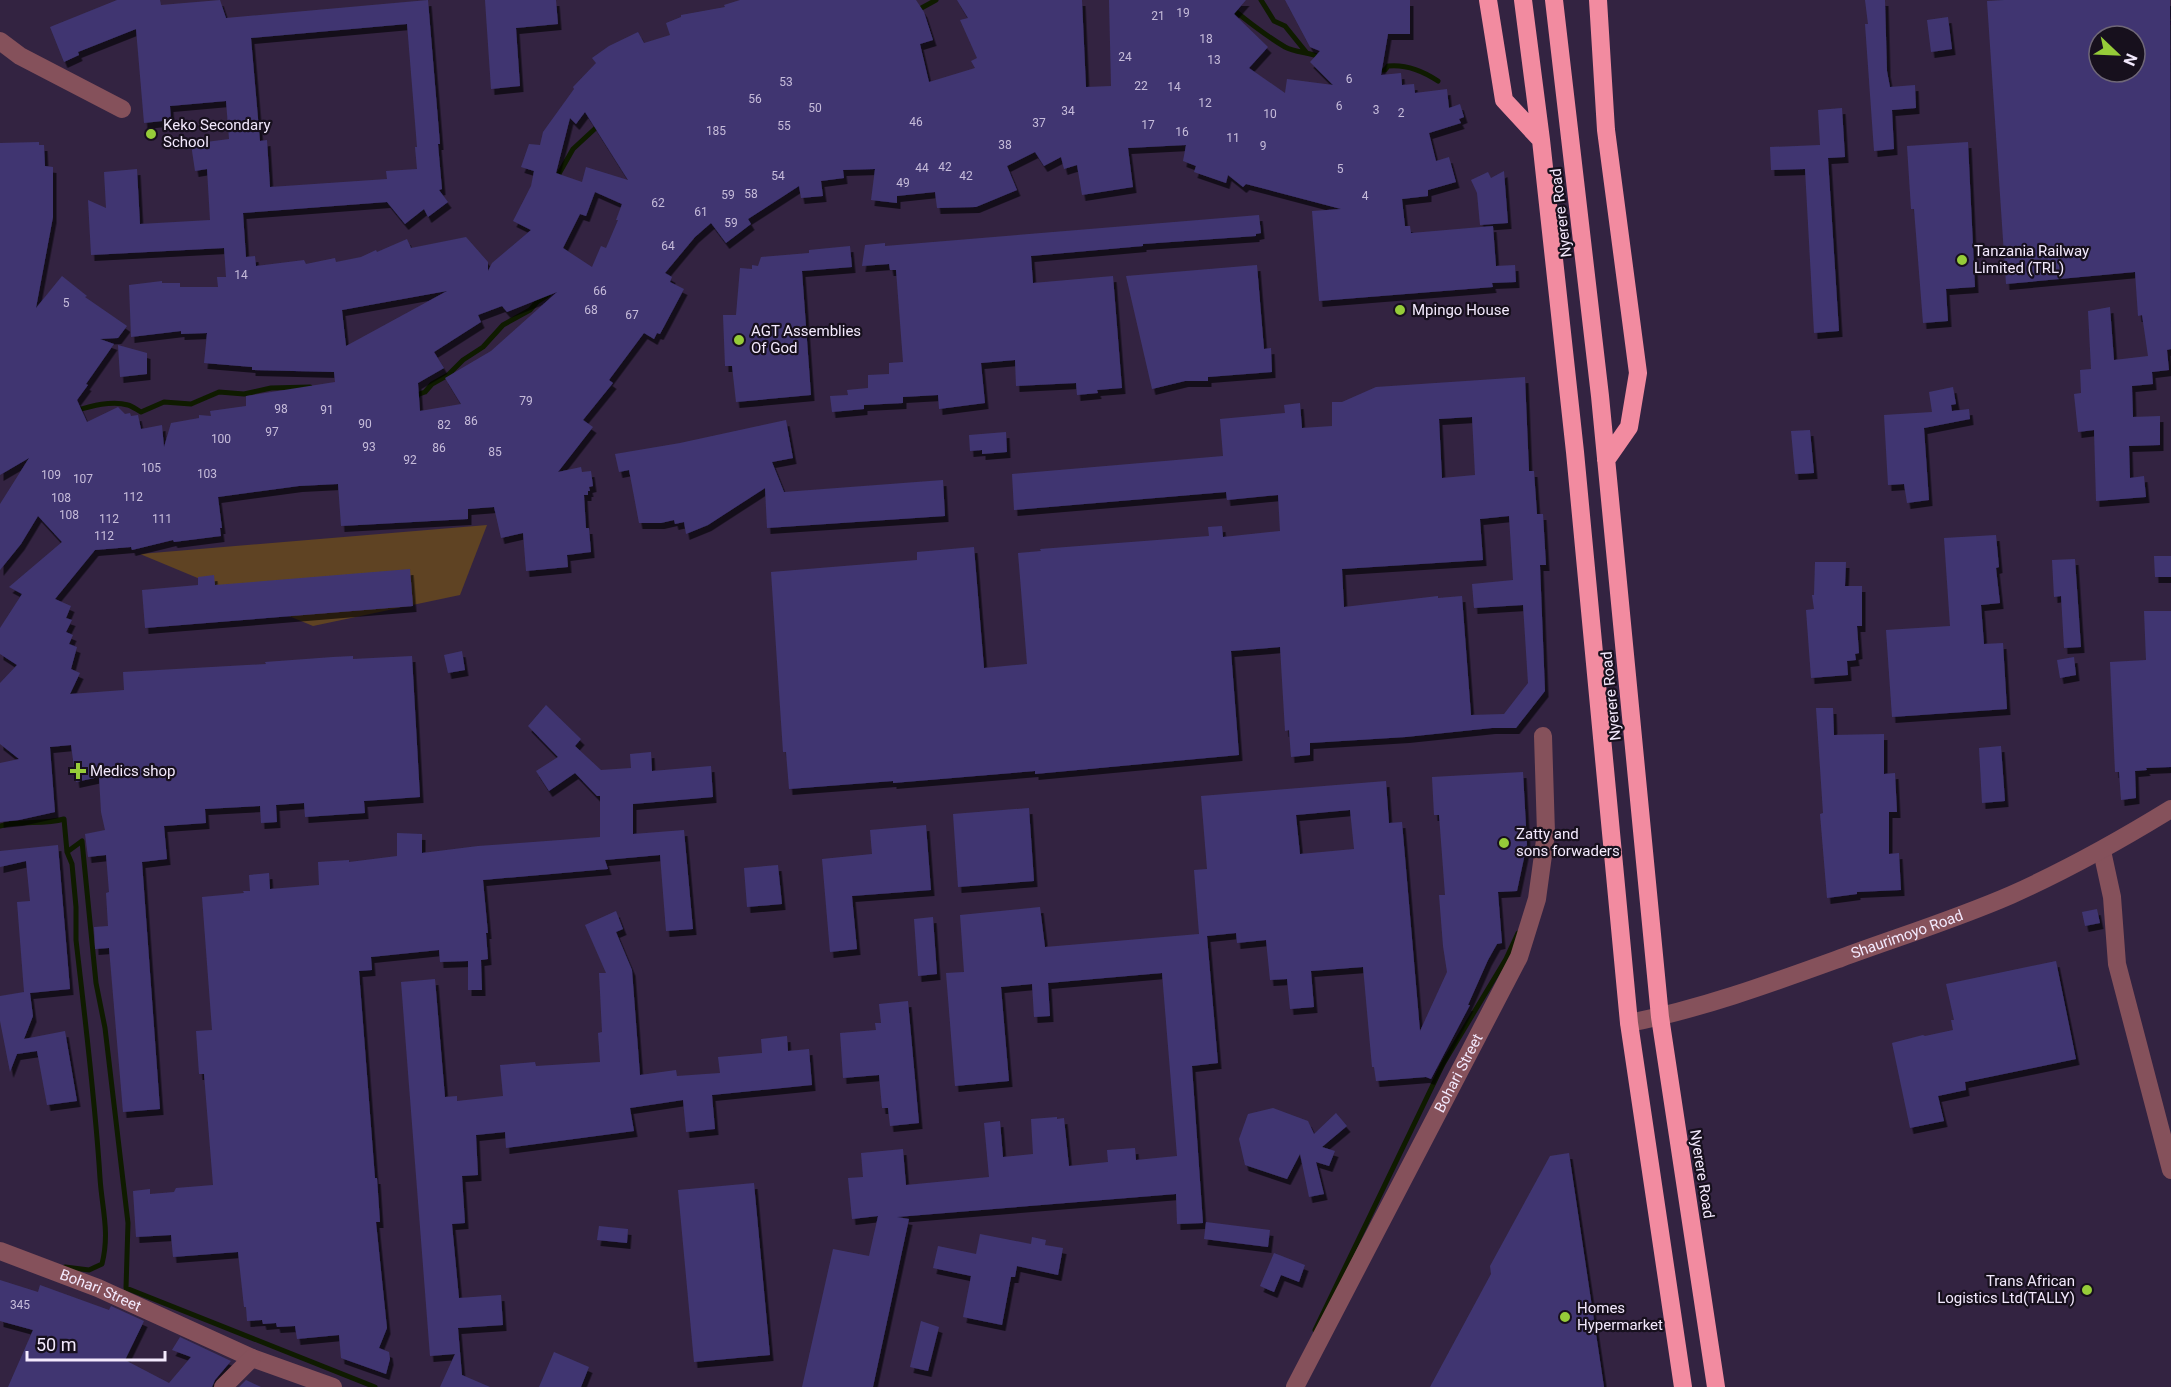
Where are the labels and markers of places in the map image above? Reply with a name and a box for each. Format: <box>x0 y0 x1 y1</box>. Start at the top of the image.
place label: Keko Secondary School <box>163 116 271 151</box>
marker: Keko Secondary School <box>144 127 158 141</box>
place label: Tanzania Railway Limited (TRL) <box>1974 242 2089 277</box>
marker: Tanzania Railway Limited (TRL) <box>1955 253 1969 267</box>
place label: Mpingo House <box>1412 301 1509 319</box>
marker: Mpingo House <box>1393 303 1407 317</box>
place label: AGT Assemblies Of God <box>751 322 861 357</box>
marker: AGT Assemblies Of God <box>732 333 746 347</box>
place label: Medics shop <box>90 762 175 780</box>
marker: Medics shop <box>71 764 85 778</box>
place label: Zatty and sons forwaders <box>1516 825 1620 860</box>
marker: Zatty and sons forwaders <box>1497 836 1511 850</box>
place label: Trans African Logistics Ltd(TALLY) <box>1937 1272 2075 1307</box>
marker: Trans African Logistics Ltd(TALLY) <box>2080 1283 2094 1297</box>
place label: Homes Hypermarket <box>1577 1299 1663 1334</box>
marker: Homes Hypermarket <box>1558 1310 1572 1324</box>

